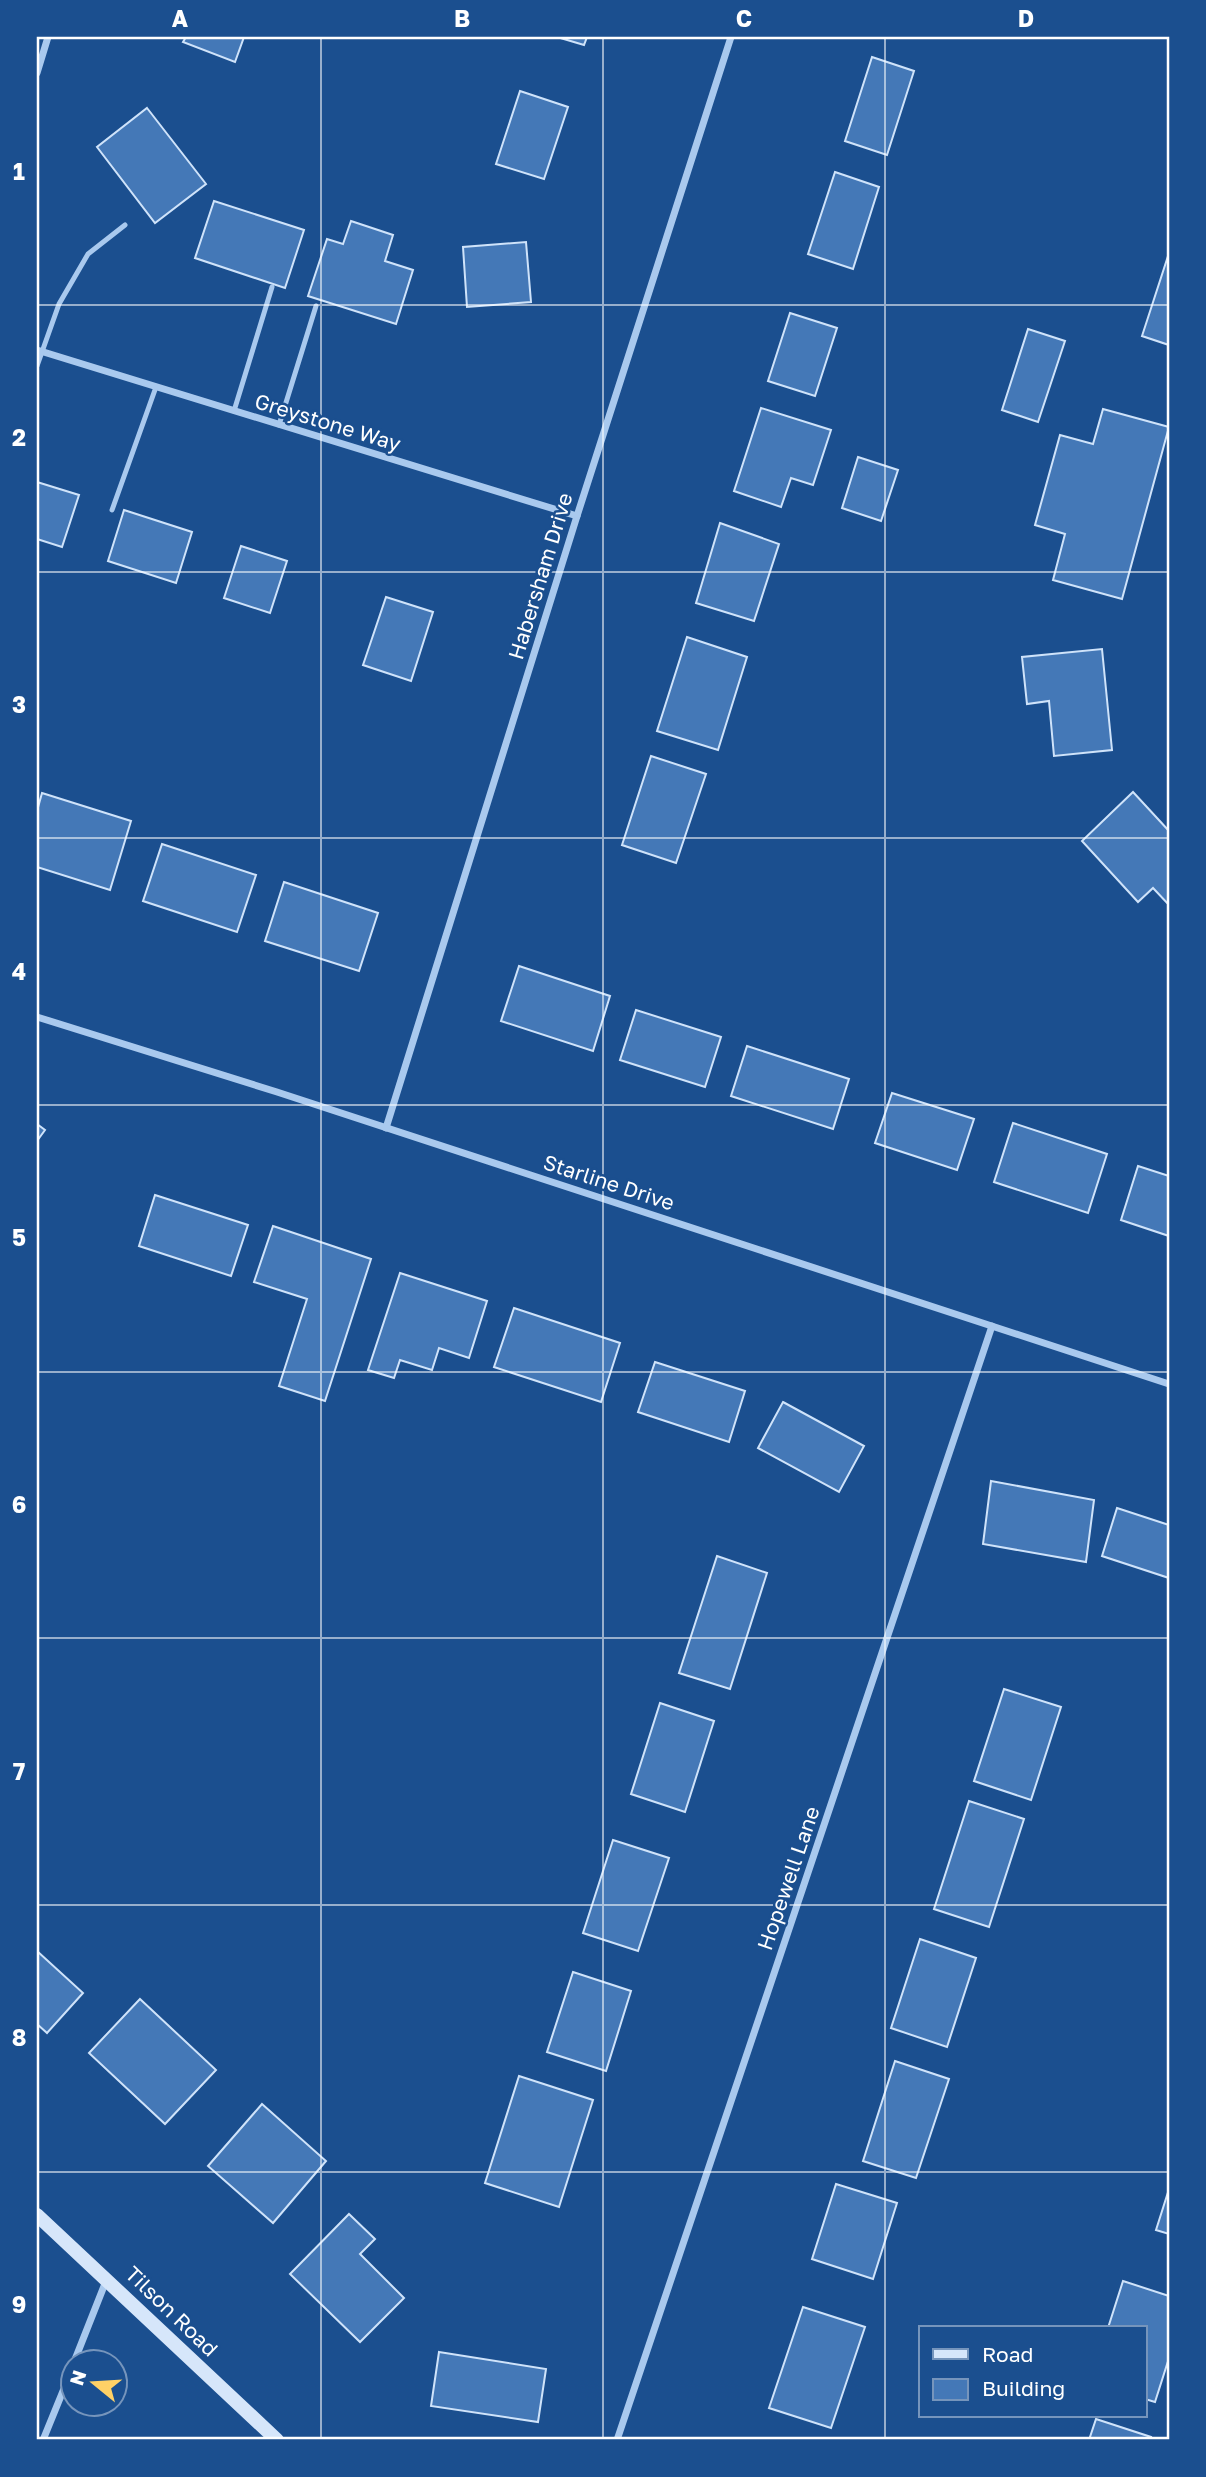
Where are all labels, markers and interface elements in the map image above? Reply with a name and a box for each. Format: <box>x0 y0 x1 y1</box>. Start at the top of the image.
text: A <box>172 4 189 32</box>
text: B <box>454 4 470 32</box>
text: C <box>736 4 752 32</box>
text: D <box>1018 4 1034 32</box>
text: 1 <box>13 157 25 185</box>
street label: Greystone Way <box>252 387 404 457</box>
text: 2 <box>12 423 26 451</box>
street label: Habersham Drive <box>502 490 578 662</box>
text: 3 <box>12 690 26 718</box>
text: 4 <box>12 957 26 985</box>
street label: Starline Drive <box>540 1149 678 1215</box>
text: 5 <box>12 1223 26 1251</box>
text: 6 <box>12 1490 26 1518</box>
text: 7 <box>13 1757 25 1785</box>
street label: Hopewell Lane <box>751 1803 825 1953</box>
text: 8 <box>12 2023 26 2051</box>
street label: Tilson Road <box>120 2260 224 2362</box>
text: 9 <box>12 2290 26 2318</box>
legend <box>919 2326 1146 2418</box>
text: Road <box>982 2341 1033 2367</box>
north arrow <box>60 2348 130 2418</box>
text: N <box>64 2367 91 2388</box>
text: Building <box>982 2375 1065 2401</box>

